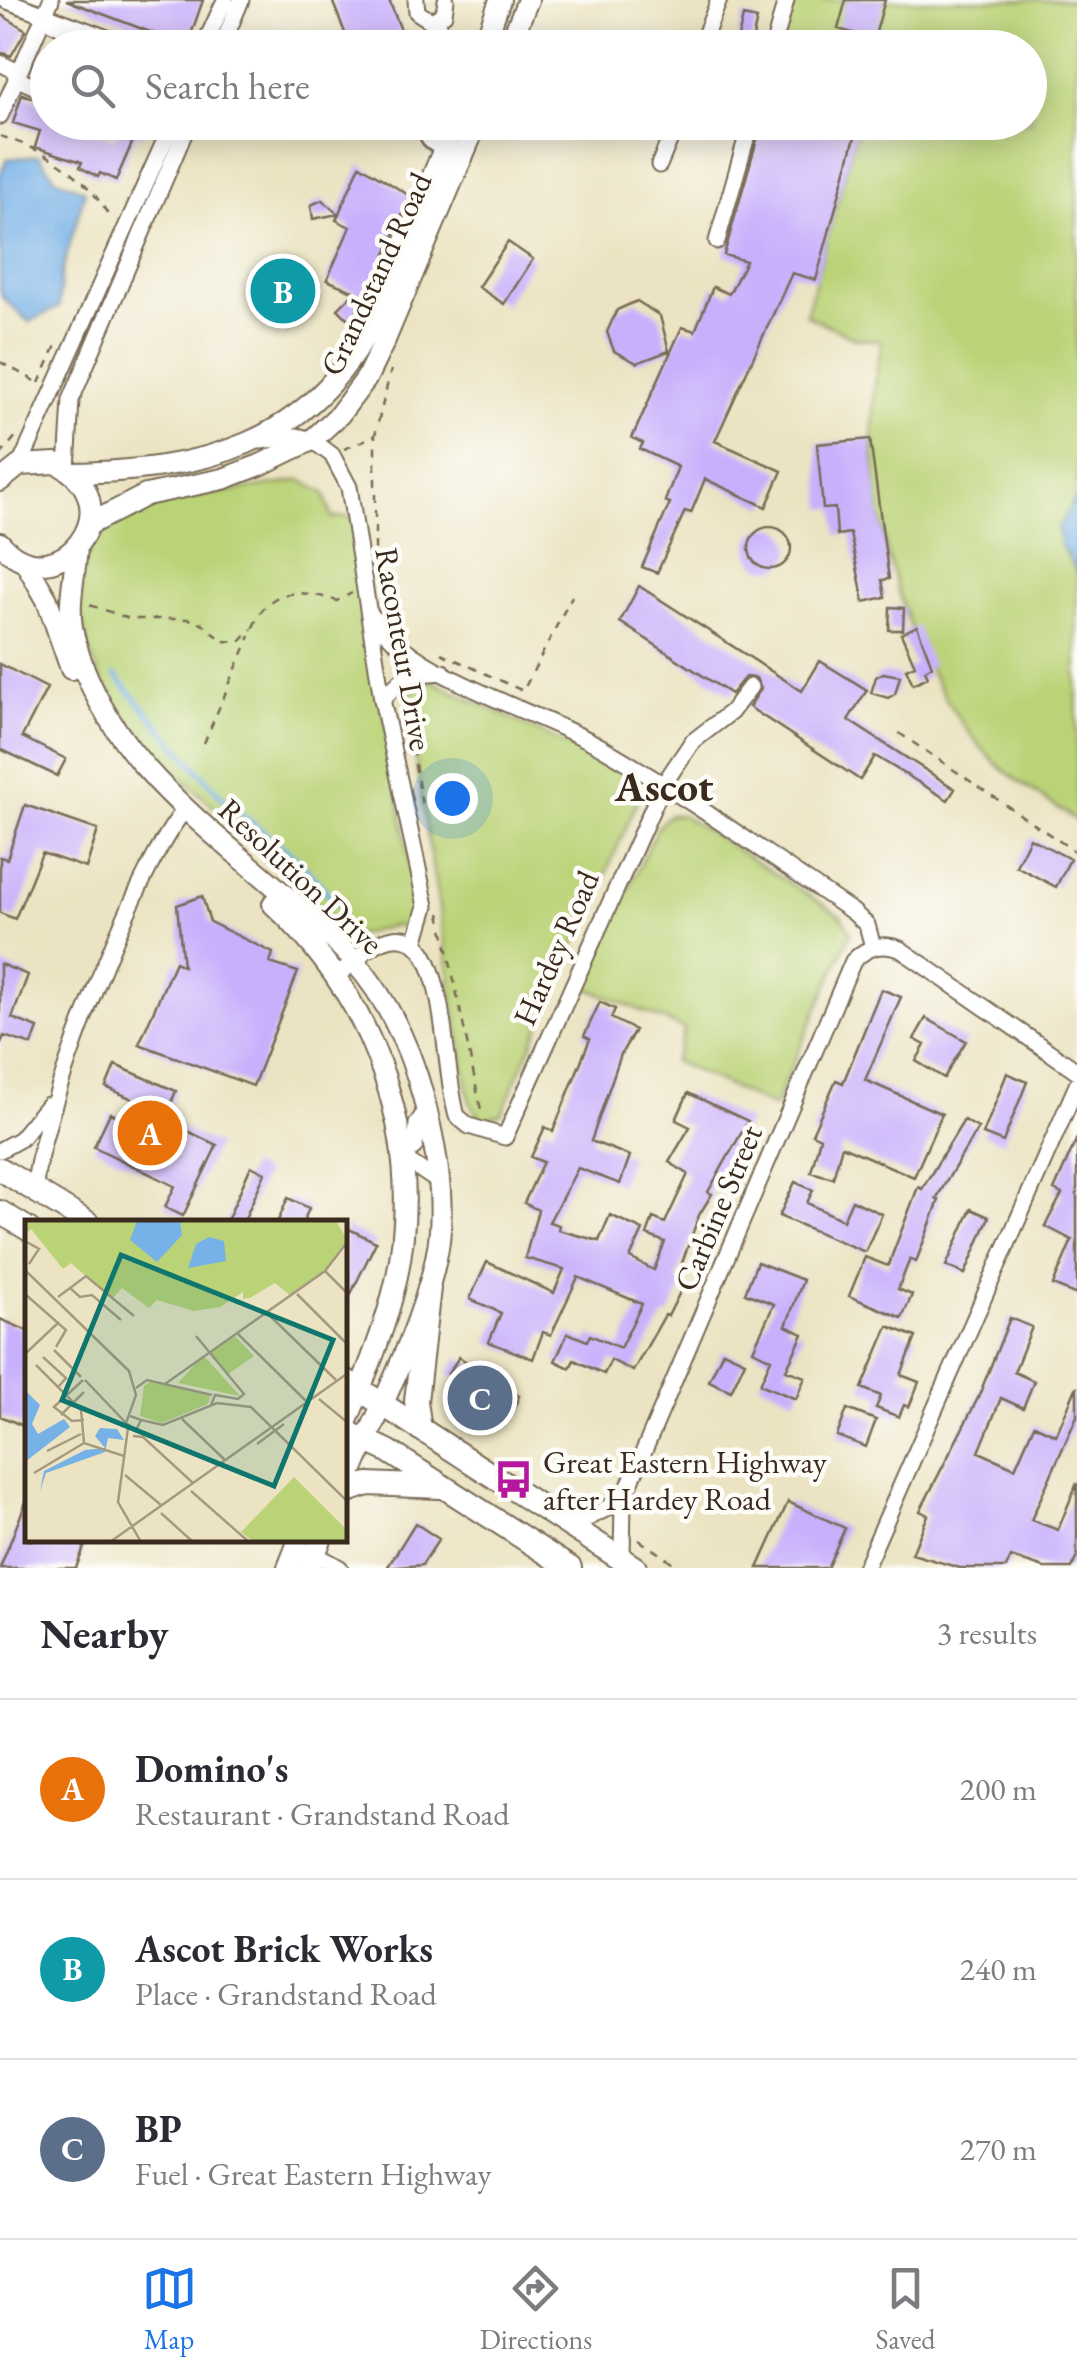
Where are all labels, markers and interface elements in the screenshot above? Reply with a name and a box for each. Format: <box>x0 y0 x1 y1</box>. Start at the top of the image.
search box <box>30 30 1047 140</box>
icon: search <box>65 58 120 113</box>
text: Search here <box>145 61 310 110</box>
street label: Grandstand Road <box>311 165 442 382</box>
pin: B <box>250 254 316 328</box>
street label: Raconteur Drive <box>365 544 443 754</box>
district label: Ascot <box>613 759 714 814</box>
your location <box>427 773 478 824</box>
street label: Resolution Drive <box>210 789 392 963</box>
street label: Hardey Road <box>503 863 609 1032</box>
pin: A <box>118 1096 182 1170</box>
street label: Carbine Street <box>664 1119 772 1297</box>
inset map <box>25 1220 348 1543</box>
pin: C <box>448 1360 512 1436</box>
place label: Great Eastern Highway after Hardey Road <box>543 1441 828 1520</box>
bus stop icon: Great Eastern Highway after Hardey Road <box>492 1459 534 1501</box>
text: Nearby <box>40 1606 169 1661</box>
text: 3 results <box>937 1612 1037 1654</box>
text: Domino's <box>135 1744 288 1793</box>
text: A <box>61 1768 84 1810</box>
text: 200 m <box>960 1768 1037 1810</box>
text: Restaurant · Grandstand Road <box>135 1793 509 1835</box>
text: Ascot Brick Works <box>135 1924 433 1973</box>
text: B <box>62 1948 83 1990</box>
text: 240 m <box>960 1948 1037 1990</box>
text: Place · Grandstand Road <box>135 1973 437 2015</box>
text: BP <box>135 2104 182 2153</box>
text: C <box>61 2128 84 2170</box>
text: 270 m <box>960 2128 1037 2170</box>
text: Fuel · Great Eastern Highway <box>135 2153 491 2195</box>
tab: Map <box>142 2261 197 2357</box>
tab: Directions <box>480 2261 592 2357</box>
tab: Saved <box>875 2261 935 2357</box>

